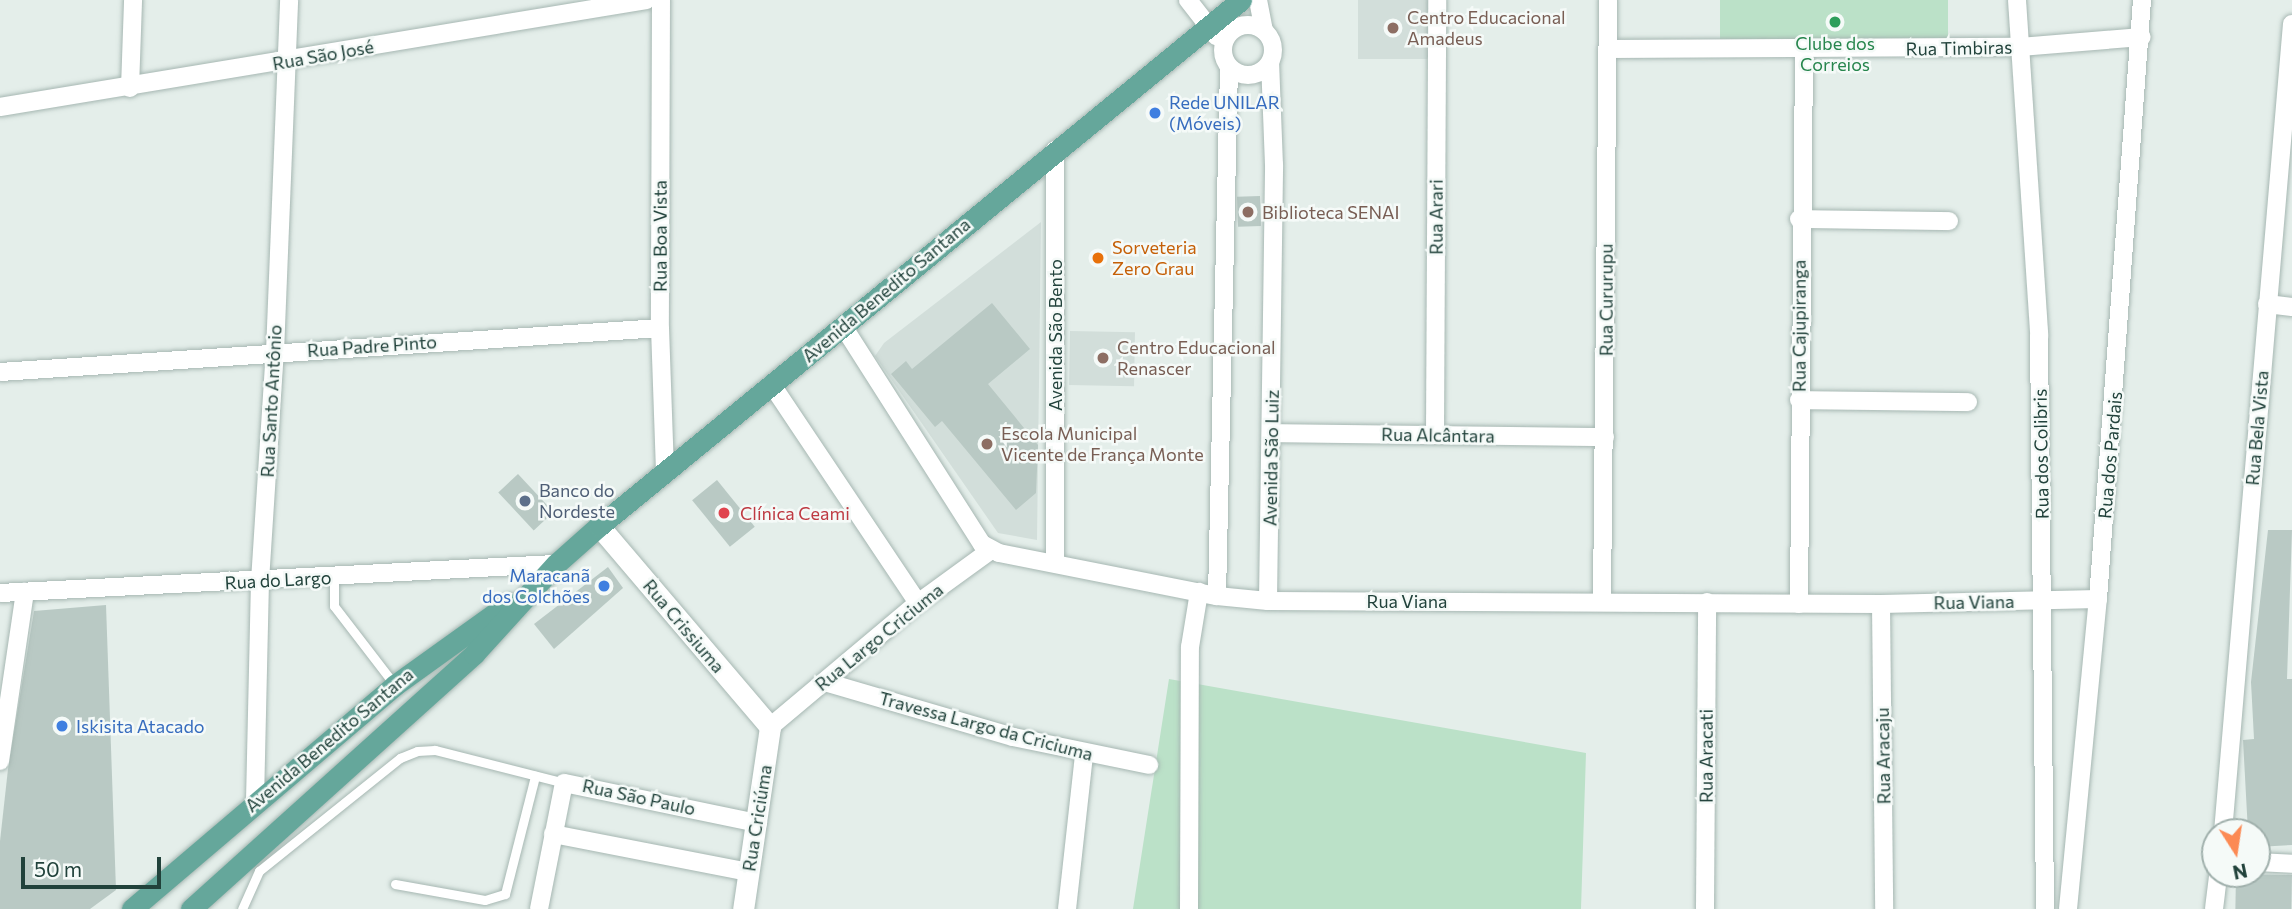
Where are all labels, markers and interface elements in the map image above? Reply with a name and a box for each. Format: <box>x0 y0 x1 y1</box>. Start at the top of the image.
place label: Centro Educacional Amadeus <box>1407 7 1566 50</box>
marker: Clube dos Correios <box>1827 14 1843 30</box>
marker: Centro Educacional Amadeus <box>1385 20 1401 36</box>
place label: Clube dos Correios <box>1795 33 1875 76</box>
street label: Rua São José <box>271 35 375 75</box>
street label: Rua Timbiras <box>1906 36 2012 60</box>
place label: Rede UNILAR (Móveis) <box>1169 92 1280 134</box>
marker: Rede UNILAR (Móveis) <box>1147 105 1163 121</box>
street label: Rua Arari <box>1425 179 1447 255</box>
street label: Rua Boa Vista <box>649 180 671 292</box>
place label: Biblioteca SENAI <box>1262 201 1399 223</box>
marker: Biblioteca SENAI <box>1240 204 1256 220</box>
street label: Avenida Benedito Santana <box>798 213 974 367</box>
place label: Sorveteria Zero Grau <box>1112 237 1197 280</box>
street label: Rua Cururupu <box>1595 244 1617 356</box>
marker: Sorveteria Zero Grau <box>1090 250 1106 266</box>
street label: Avenida São Bento <box>1044 259 1066 411</box>
street label: Rua Cajupiranga <box>1788 260 1810 392</box>
street label: Rua Santo Antônio <box>256 324 286 478</box>
street label: Rua Padre Pinto <box>306 331 438 361</box>
place label: Centro Educacional Renascer <box>1117 337 1276 380</box>
marker: Centro Educacional Renascer <box>1095 350 1111 366</box>
street label: Rua Bela Vista <box>2241 370 2273 486</box>
street label: Rua dos Colibris <box>2029 389 2053 519</box>
street label: Avenida São Luiz <box>1259 390 1283 526</box>
street label: Rua dos Pardais <box>2094 390 2126 520</box>
place label: Escola Municipal Vicente de França Monte <box>1001 423 1204 466</box>
street label: Rua Alcântara <box>1381 423 1495 447</box>
marker: Escola Municipal Vicente de França Monte <box>979 436 995 452</box>
place label: Banco do Nordeste <box>539 480 615 522</box>
marker: Banco do Nordeste <box>517 493 533 509</box>
place label: Clínica Ceami <box>740 502 850 524</box>
marker: Clínica Ceami <box>714 503 734 523</box>
place label: Maracanã dos Colchões <box>482 565 590 608</box>
street label: Rua do Largo <box>224 566 332 594</box>
street label: Rua Crissiuma <box>639 575 729 677</box>
marker: Maracanã dos Colchões <box>596 578 612 594</box>
street label: Rua Largo Criciuma <box>811 579 947 695</box>
street label: Rua Viana <box>1366 590 1448 612</box>
street label: Rua Viana <box>1933 590 2015 614</box>
street label: Avenida Benedito Santana <box>241 663 417 817</box>
street label: Travessa Largo da Criciuma <box>877 687 1095 765</box>
street label: Rua Aracaju <box>1871 707 1895 805</box>
street label: Rua Aracati <box>1695 709 1717 803</box>
place label: Iskisita Atacado <box>76 715 205 737</box>
marker: Iskisita Atacado <box>54 718 70 734</box>
street label: Rua Criciúma <box>738 763 776 873</box>
street label: Rua São Paulo <box>580 774 698 820</box>
north arrow <box>2201 818 2271 888</box>
scale bar <box>24 842 164 886</box>
text: 50 m <box>34 856 82 881</box>
text: N <box>2231 859 2249 885</box>

